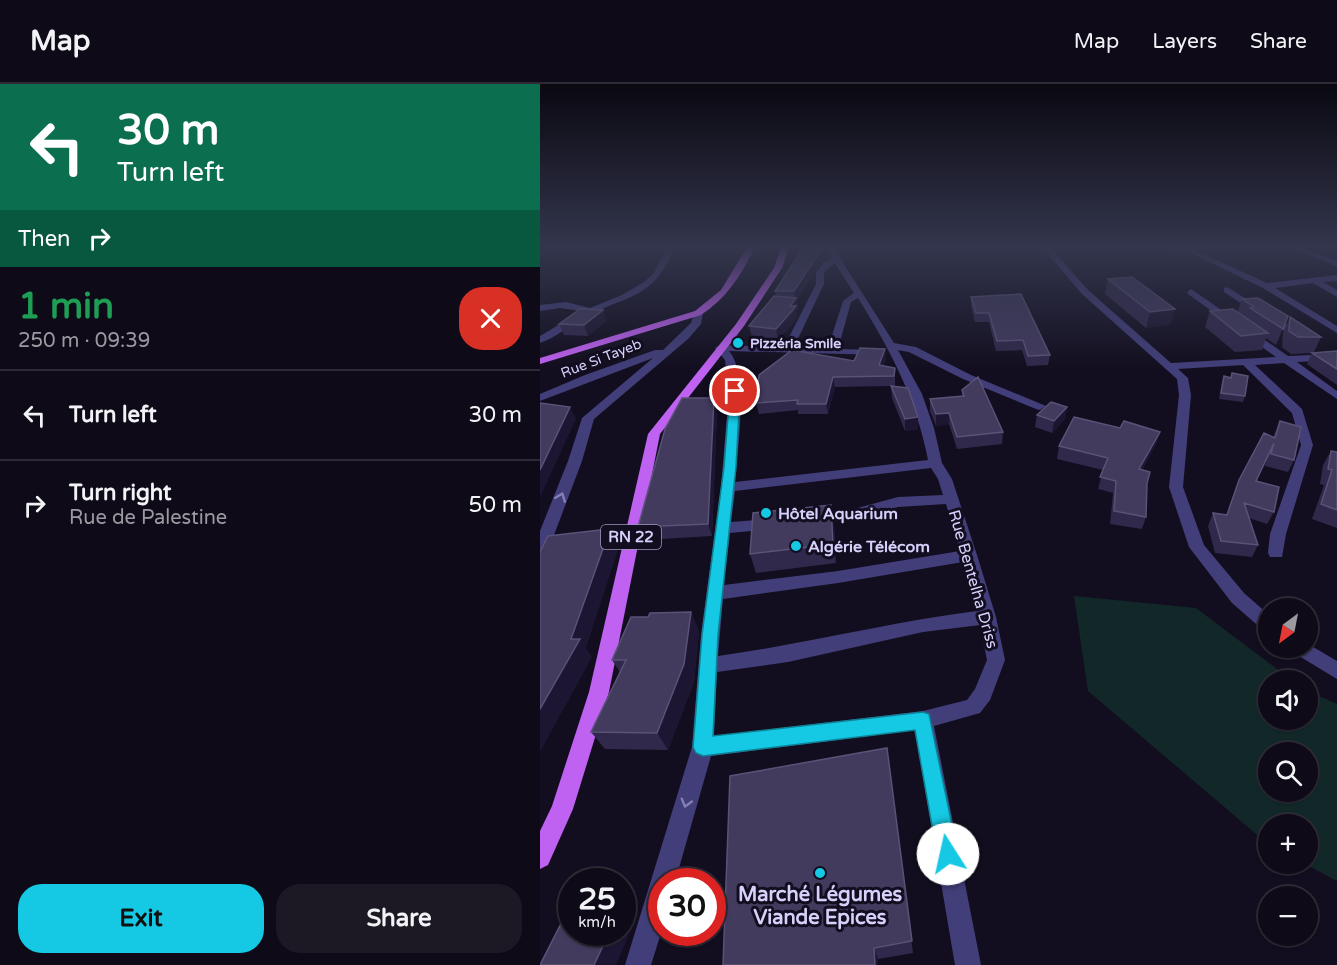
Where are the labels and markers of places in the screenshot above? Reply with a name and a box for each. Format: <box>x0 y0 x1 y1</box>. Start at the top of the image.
place label: Pizzéria Smile <box>750 335 841 352</box>
marker: Pizzéria Smile <box>731 336 745 350</box>
pin <box>709 365 760 416</box>
place label: Hôtel Aquarium <box>778 504 898 524</box>
marker: Hôtel Aquarium <box>759 506 773 520</box>
place label: Algérie Télécom <box>808 537 930 557</box>
marker: Algérie Télécom <box>789 539 803 553</box>
marker: Marché Légumes Viande Epices <box>813 866 827 880</box>
place label: Marché Légumes Viande Epices <box>738 883 902 930</box>

